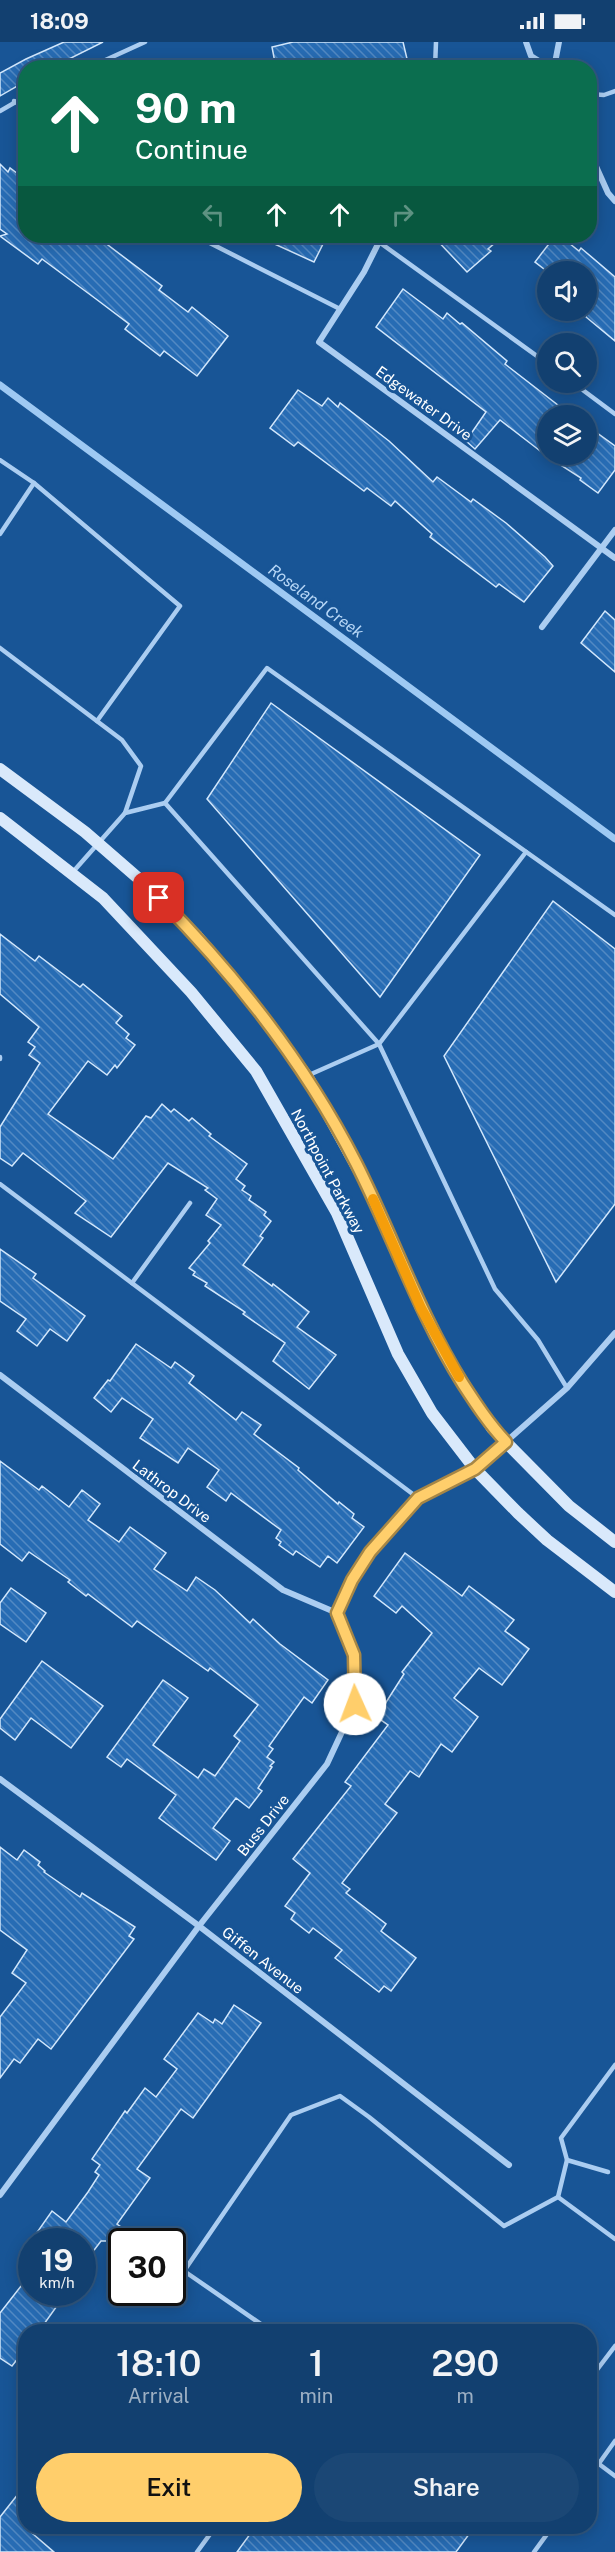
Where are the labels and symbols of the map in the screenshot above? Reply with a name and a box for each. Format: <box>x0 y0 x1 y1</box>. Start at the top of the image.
street label: Edgewater Drive <box>373 362 475 444</box>
water label: Roseland Creek <box>265 560 368 642</box>
pin <box>133 872 184 923</box>
street label: Northpoint Parkway <box>288 1106 368 1236</box>
street label: Lathrop Drive <box>130 1456 214 1526</box>
position arrow <box>323 1672 387 1736</box>
street label: Buss Drive <box>234 1791 292 1859</box>
street label: Giffen Avenue <box>219 1923 307 1997</box>
speed limit sign: 30 <box>108 2228 186 2306</box>

